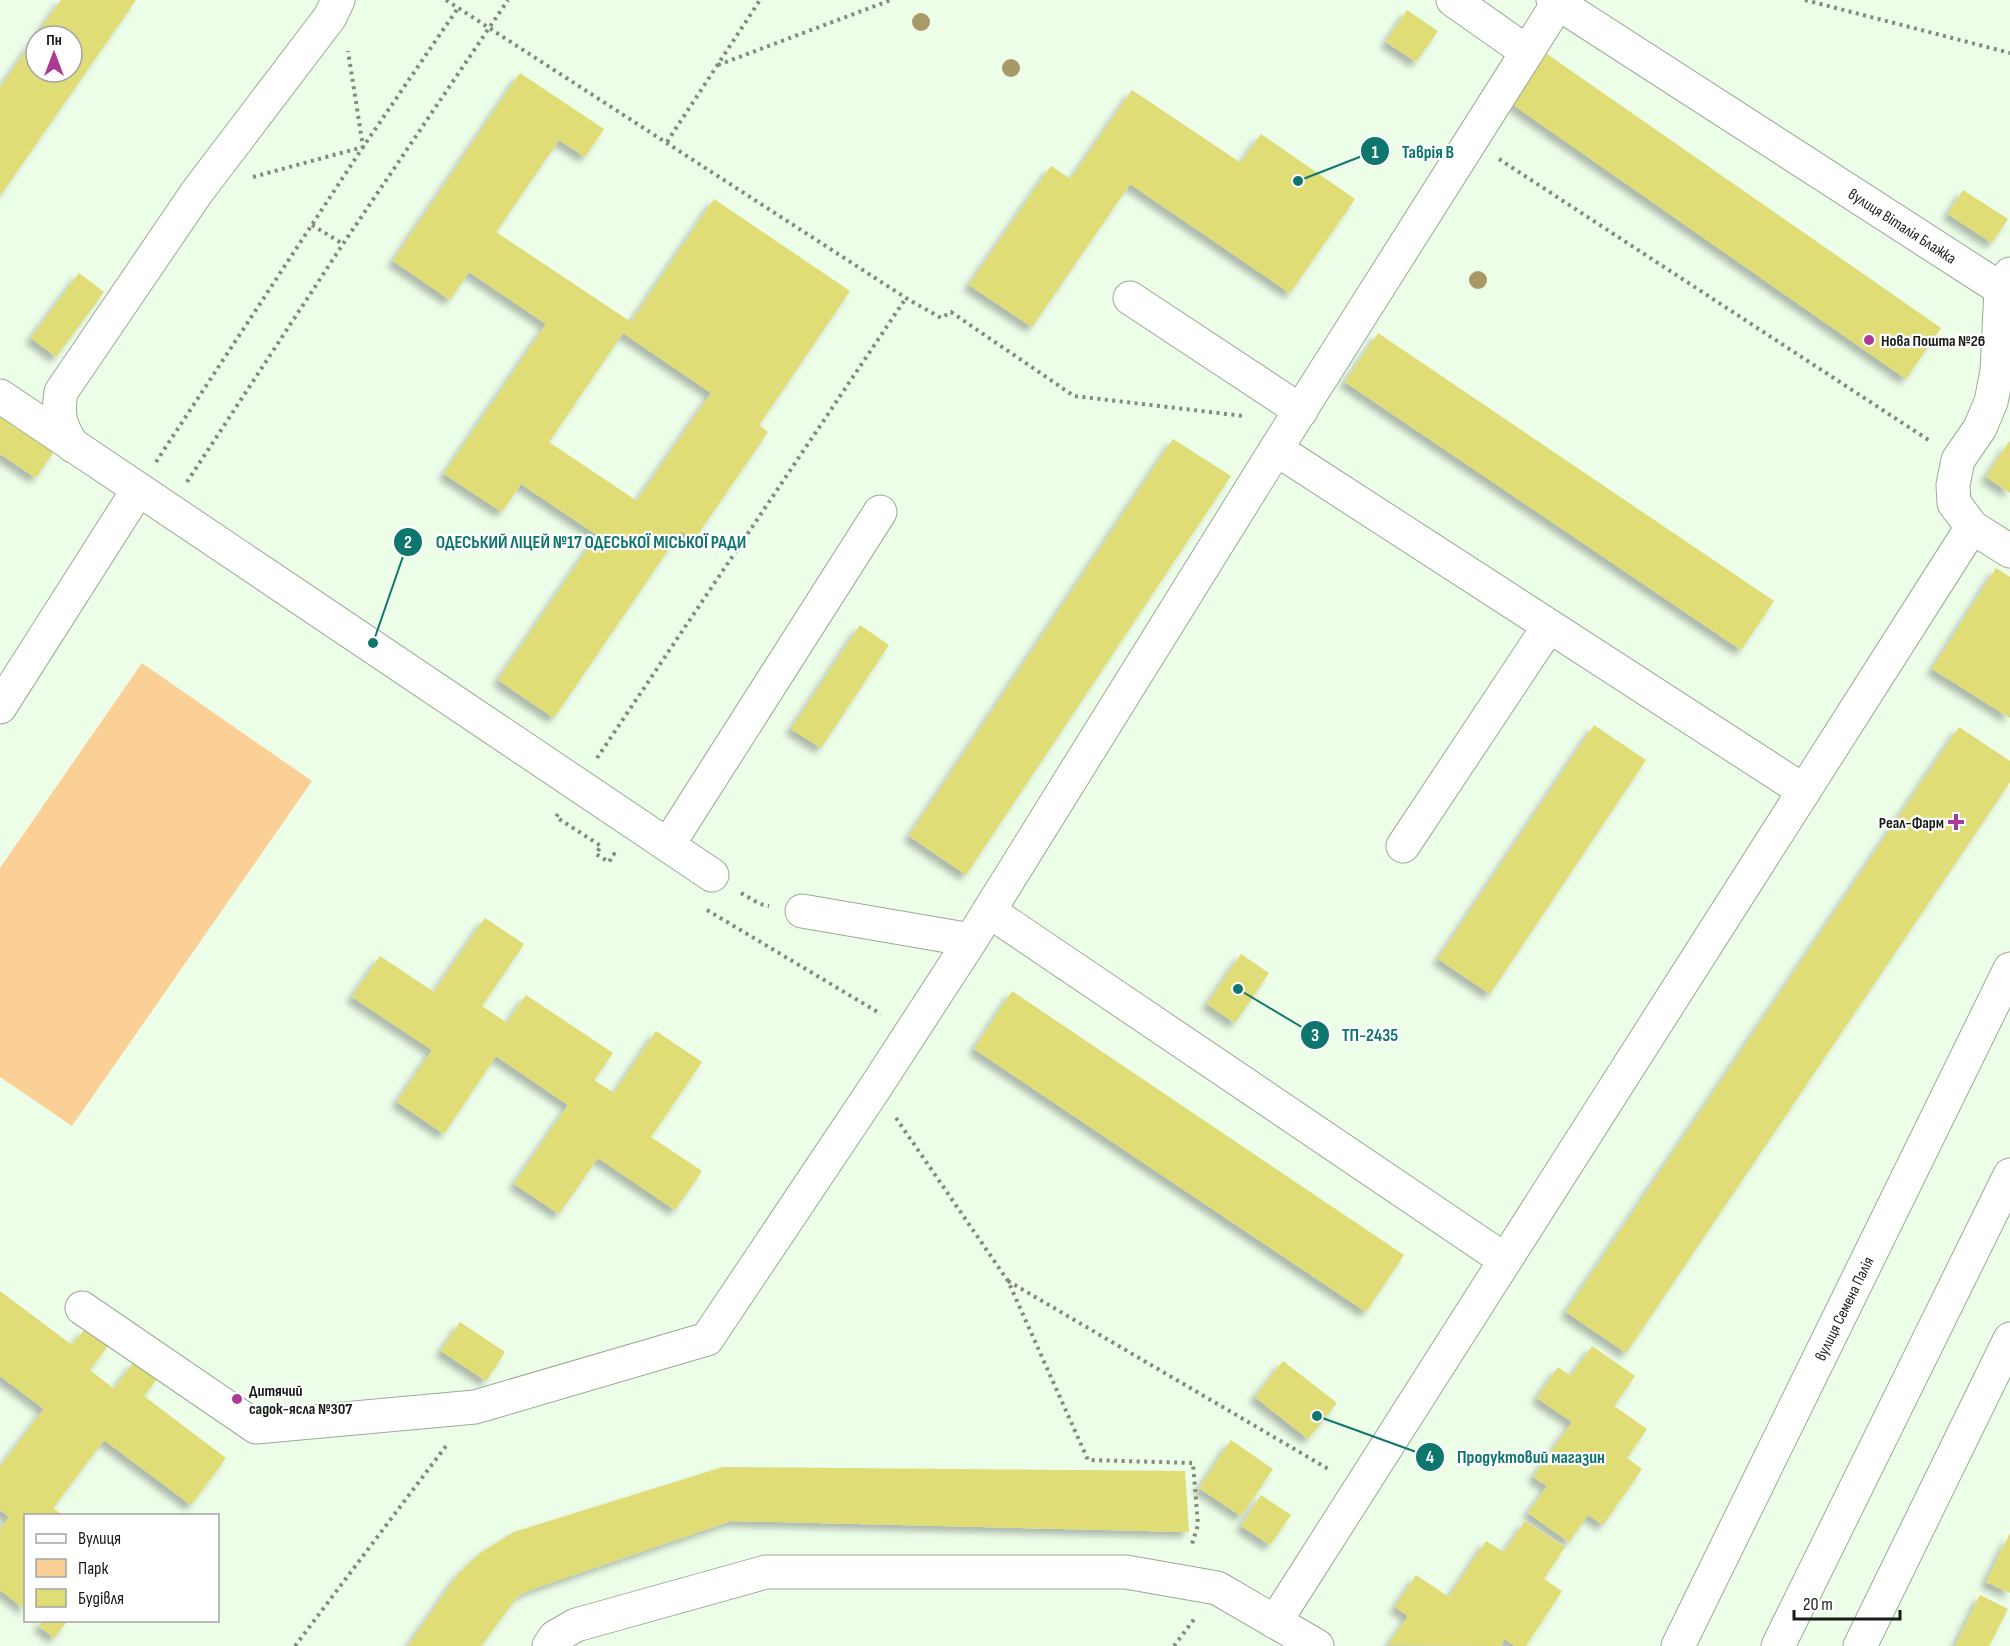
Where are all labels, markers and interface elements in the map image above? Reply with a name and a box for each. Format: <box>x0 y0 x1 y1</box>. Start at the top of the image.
north arrow <box>24 24 84 84</box>
text: Пн <box>46 31 62 50</box>
callout: Таврія В <box>1360 133 1466 169</box>
text: 1 <box>1371 142 1379 163</box>
text: Таврія В <box>1402 142 1455 163</box>
street label: вулиця Віталія Блажка <box>1844 185 1959 268</box>
place label: Нова Пошта №26 <box>1881 332 1985 351</box>
marker: Нова Пошта №26 <box>1862 333 1876 347</box>
callout: ОДЕСЬКИЙ ЛІЦЕЙ №17 ОДЕСЬКОЇ МІСЬКОЇ РАДИ <box>393 524 758 560</box>
text: 2 <box>404 532 412 553</box>
text: ОДЕСЬКИЙ ЛІЦЕЙ №17 ОДЕСЬКОЇ МІСЬКОЇ РАДИ <box>436 532 746 553</box>
place label: Реал-Фарм <box>1879 814 1944 833</box>
marker: Реал-Фарм <box>1949 815 1963 829</box>
callout: ТП-2435 <box>1300 1017 1410 1053</box>
text: 3 <box>1311 1025 1319 1046</box>
text: ТП-2435 <box>1342 1025 1398 1046</box>
street label: вулиця Семена Палія <box>1811 1254 1878 1364</box>
place label: Дитячий садок-ясла №307 <box>249 1382 352 1419</box>
marker: Дитячий садок-ясла №307 <box>230 1392 244 1406</box>
callout: Продуктовий магазин <box>1415 1439 1617 1475</box>
text: 4 <box>1426 1447 1435 1468</box>
text: Продуктовий магазин <box>1457 1447 1605 1468</box>
legend <box>24 1514 219 1622</box>
text: Вулиця <box>78 1528 121 1549</box>
text: Парк <box>78 1558 109 1579</box>
scale bar <box>1794 1583 1900 1621</box>
text: Будівля <box>78 1588 124 1609</box>
text: 20 m <box>1803 1594 1833 1615</box>

